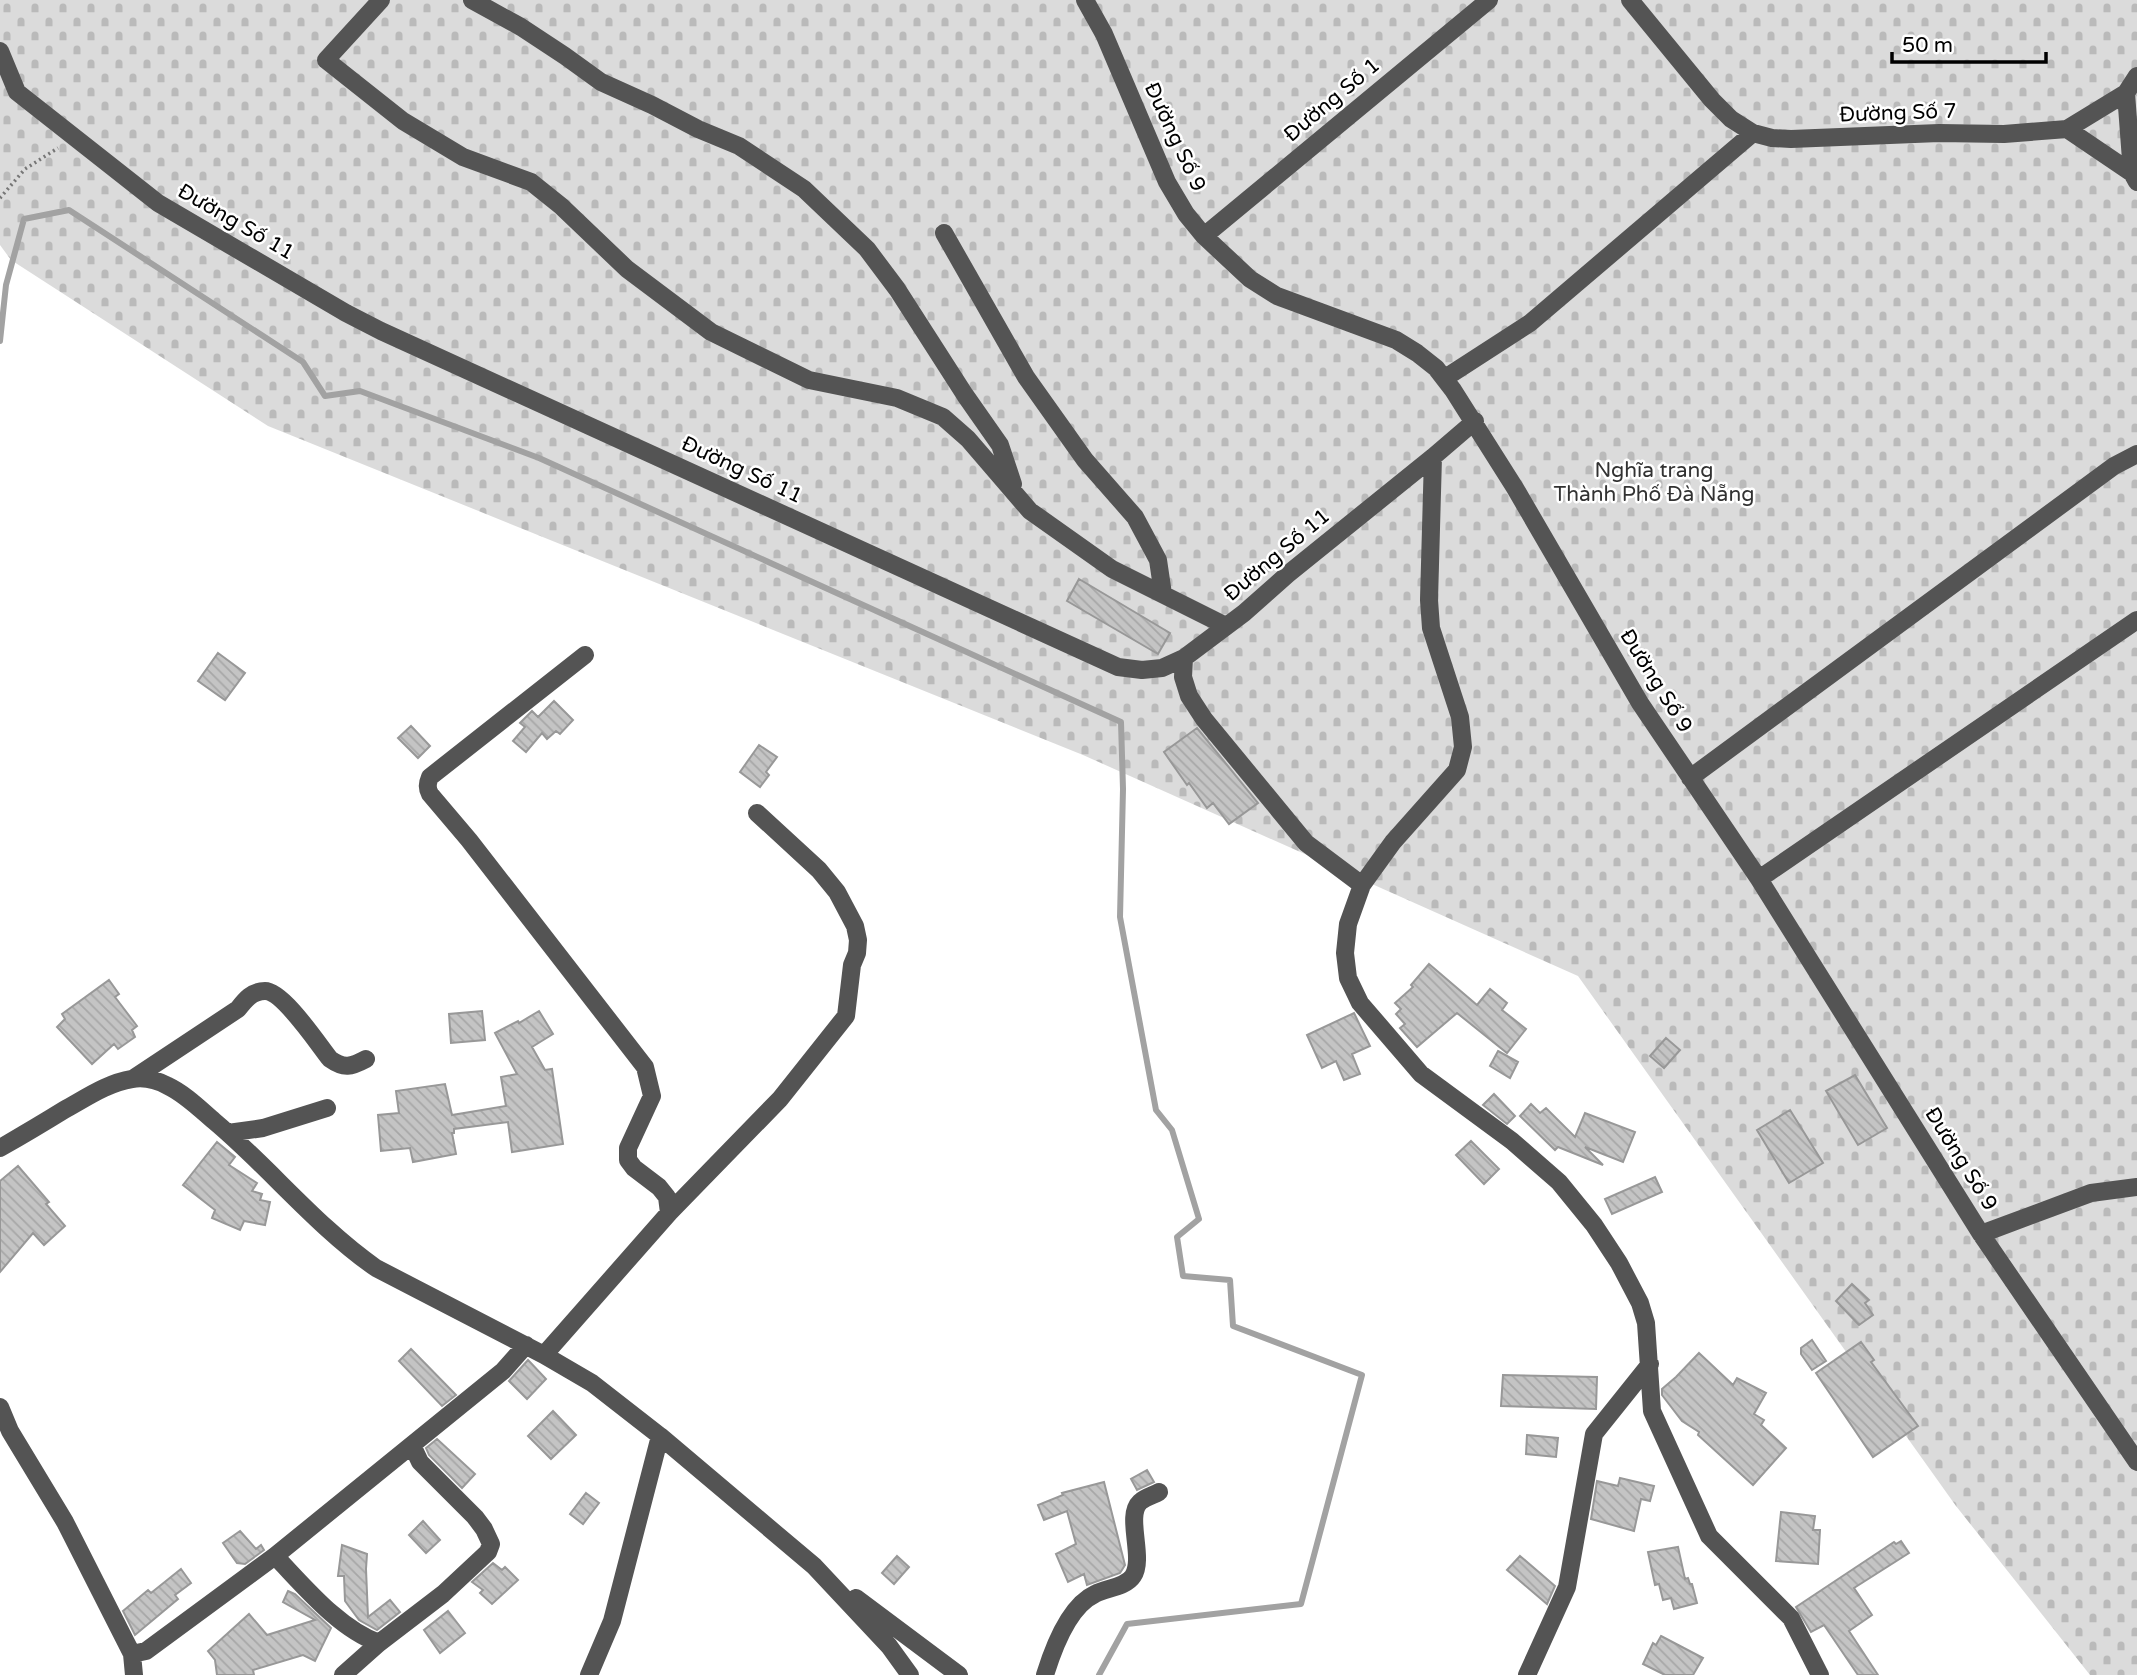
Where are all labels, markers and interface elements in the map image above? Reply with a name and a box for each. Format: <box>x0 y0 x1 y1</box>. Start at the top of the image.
scale bar <box>1892 21 2046 65</box>
text: 50 m <box>1902 33 1953 58</box>
street label: Đường Số 1 <box>1279 53 1385 147</box>
street label: Đường Số 9 <box>1139 79 1211 195</box>
street label: Đường Số 7 <box>1839 98 1957 128</box>
street label: Đường Số 11 <box>173 179 299 265</box>
street label: Đường Số 11 <box>678 431 806 509</box>
park label: Nghĩa trang Thành Phố Đà Nẵng <box>1554 458 1754 507</box>
street label: Đường Số 11 <box>1219 503 1335 607</box>
street label: Đường Số 9 <box>1614 625 1698 737</box>
street label: Đường Số 9 <box>1919 1103 2003 1215</box>

